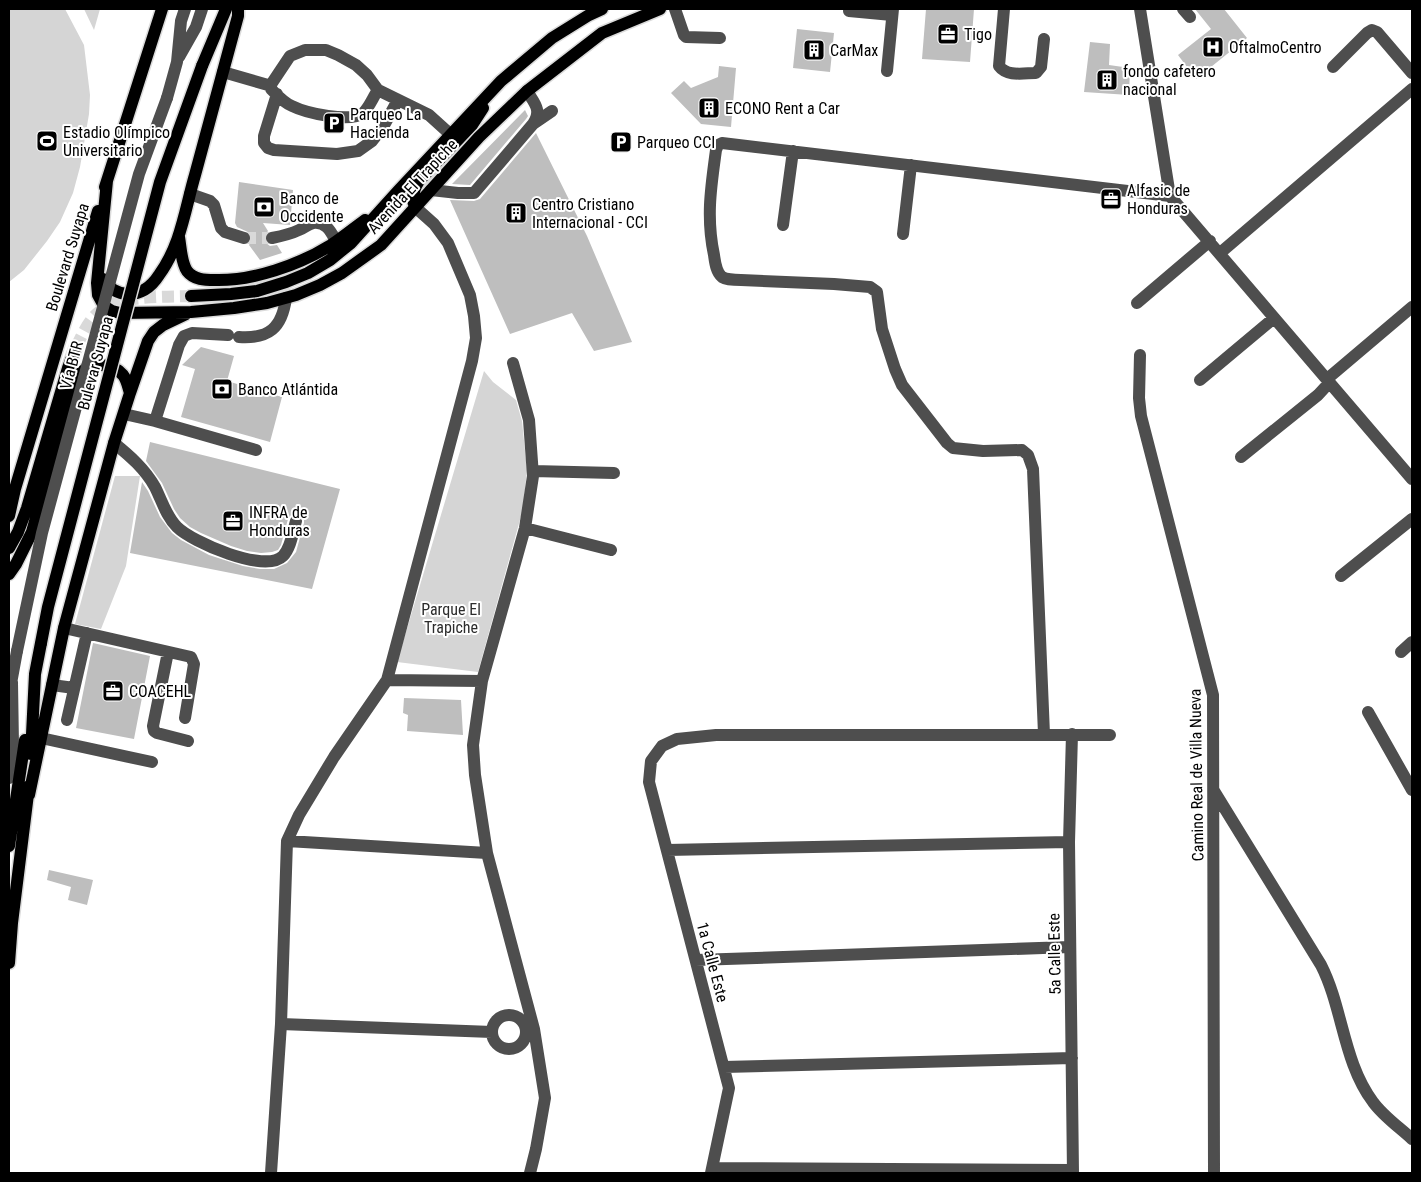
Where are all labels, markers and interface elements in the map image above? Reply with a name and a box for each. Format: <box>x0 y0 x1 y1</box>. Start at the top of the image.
office icon: Tigo <box>936 22 960 46</box>
place label: Tigo <box>964 25 992 44</box>
hospital icon: OftalmoCentro <box>1201 35 1225 59</box>
building icon: CarMax <box>802 38 826 62</box>
place label: OftalmoCentro <box>1229 38 1322 57</box>
place label: CarMax <box>830 41 878 60</box>
place label: fondo cafetero nacional <box>1123 62 1216 99</box>
building icon: fondo cafetero nacional <box>1095 68 1119 92</box>
building icon: ECONO Rent a Car <box>697 96 721 120</box>
place label: ECONO Rent a Car <box>725 99 840 118</box>
place label: Parqueo La Hacienda <box>350 105 421 142</box>
parking icon: Parqueo La Hacienda <box>322 111 346 135</box>
place label: Estadio Olímpico Universitario <box>63 123 170 160</box>
sports icon: Estadio Olímpico Universitario <box>35 129 59 153</box>
parking icon: Parqueo CCI <box>609 130 633 154</box>
place label: Parqueo CCI <box>637 133 715 152</box>
street label: Avenida El Trapiche <box>364 135 461 238</box>
place label: Alfasic de Honduras <box>1127 181 1190 218</box>
office icon: Alfasic de Honduras <box>1099 187 1123 211</box>
place label: Banco de Occidente <box>280 189 344 226</box>
bank icon: Banco de Occidente <box>252 195 276 219</box>
place label: Centro Cristiano Internacional - CCI <box>532 195 648 232</box>
street label: Boulevard Suyapa <box>42 201 93 314</box>
building icon: Centro Cristiano Internacional - CCI <box>504 201 528 225</box>
street label: Bulevar Suyapa <box>74 314 117 412</box>
street label: Vía BTR <box>56 338 87 391</box>
bank icon: Banco Atlántida <box>210 377 234 401</box>
place label: Banco Atlántida <box>238 380 338 399</box>
place label: INFRA de Honduras <box>249 503 310 540</box>
office icon: INFRA de Honduras <box>221 509 245 533</box>
park label: Parque El Trapiche <box>421 600 481 637</box>
office icon: COACEHL <box>101 679 125 703</box>
place label: COACEHL <box>129 682 192 701</box>
street label: Camino Real de Villa Nueva <box>1185 688 1208 862</box>
street label: 5a Calle Este <box>1044 913 1065 995</box>
street label: 1a Calle Este <box>693 920 732 1004</box>

